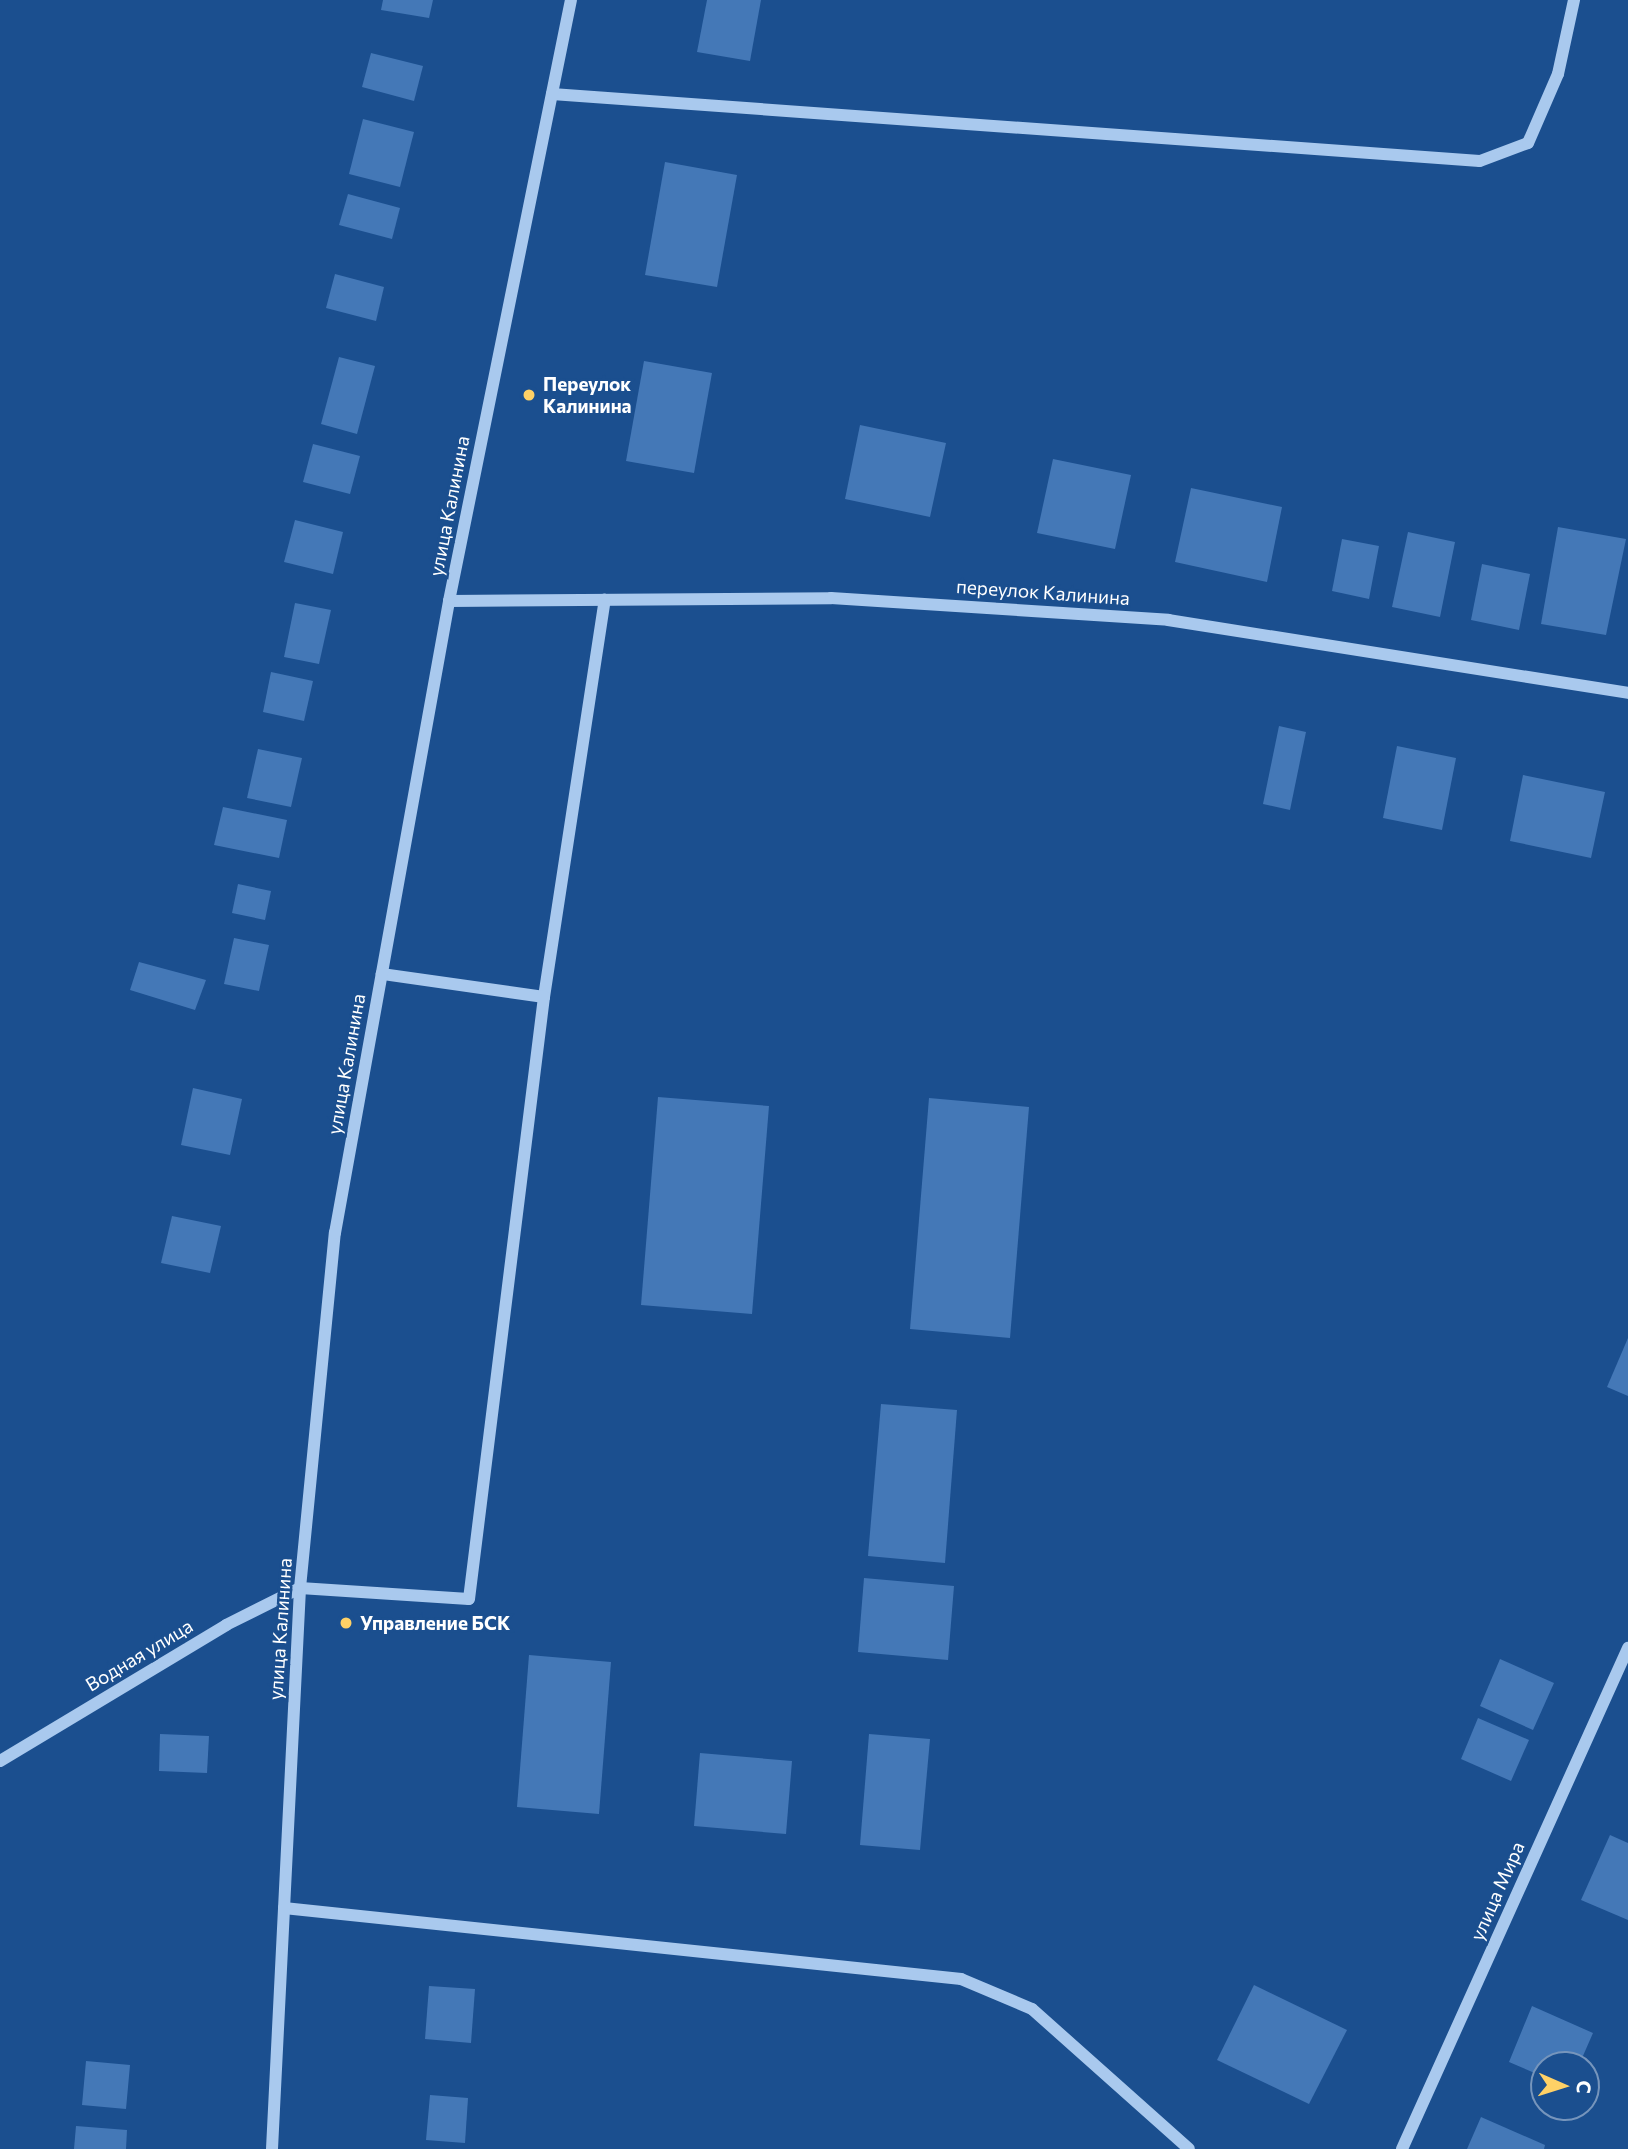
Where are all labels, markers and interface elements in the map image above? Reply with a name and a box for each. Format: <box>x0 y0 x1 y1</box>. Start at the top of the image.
place label: Переулок Калинина <box>543 373 632 417</box>
marker: Переулок Калинина <box>521 387 537 403</box>
street label: улица Калинина <box>424 434 474 578</box>
street label: переулок Калинина <box>955 575 1131 609</box>
street label: улица Калинина <box>322 992 370 1136</box>
street label: улица Калинина <box>264 1557 296 1701</box>
place label: Управление БСК <box>360 1612 510 1634</box>
street label: Водная улица <box>81 1614 197 1696</box>
marker: Управление БСК <box>338 1615 354 1631</box>
street label: улица Мира <box>1465 1838 1529 1944</box>
north arrow <box>1530 2051 1600 2121</box>
text: С <box>1573 2080 1596 2094</box>

